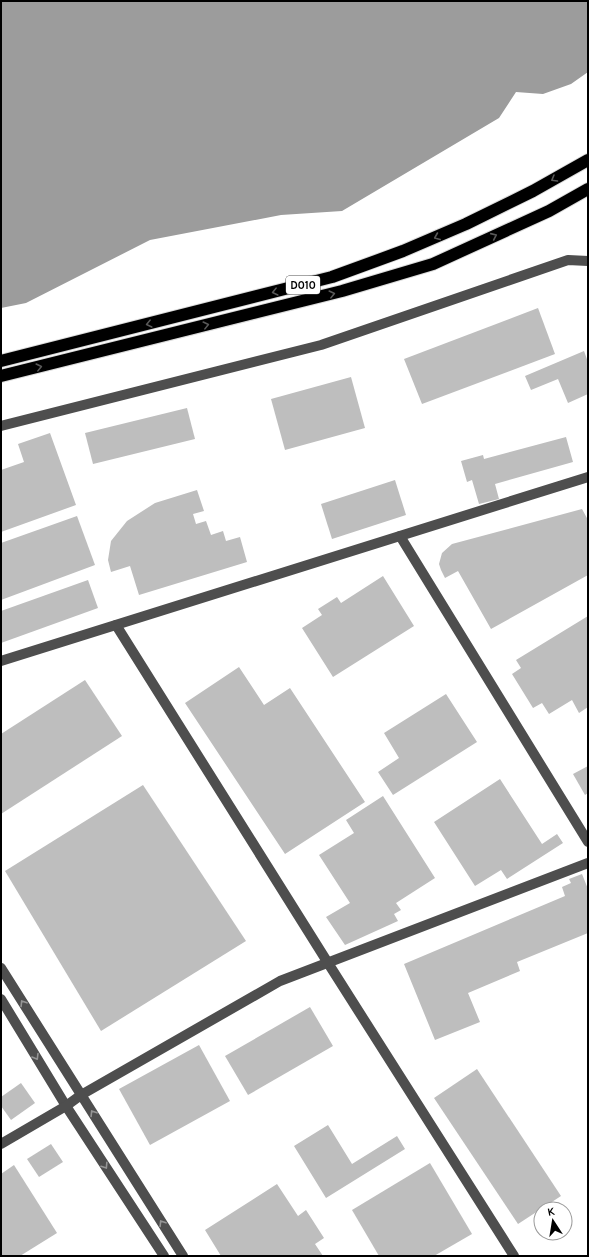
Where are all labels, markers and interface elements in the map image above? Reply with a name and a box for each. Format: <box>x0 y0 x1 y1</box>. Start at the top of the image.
one-way arrow <box>551 175 558 182</box>
one-way arrow <box>434 232 441 240</box>
one-way arrow <box>489 233 497 241</box>
road number: D010 <box>286 276 320 294</box>
one-way arrow <box>272 287 279 296</box>
one-way arrow <box>329 290 335 298</box>
one-way arrow <box>146 319 152 327</box>
one-way arrow <box>202 321 209 330</box>
one-way arrow <box>36 363 42 371</box>
one-way arrow <box>21 1000 28 1007</box>
one-way arrow <box>31 1052 38 1059</box>
one-way arrow <box>90 1110 97 1117</box>
one-way arrow <box>101 1162 108 1169</box>
north arrow <box>533 1201 573 1241</box>
text: K <box>546 1204 557 1219</box>
one-way arrow <box>159 1220 167 1227</box>

